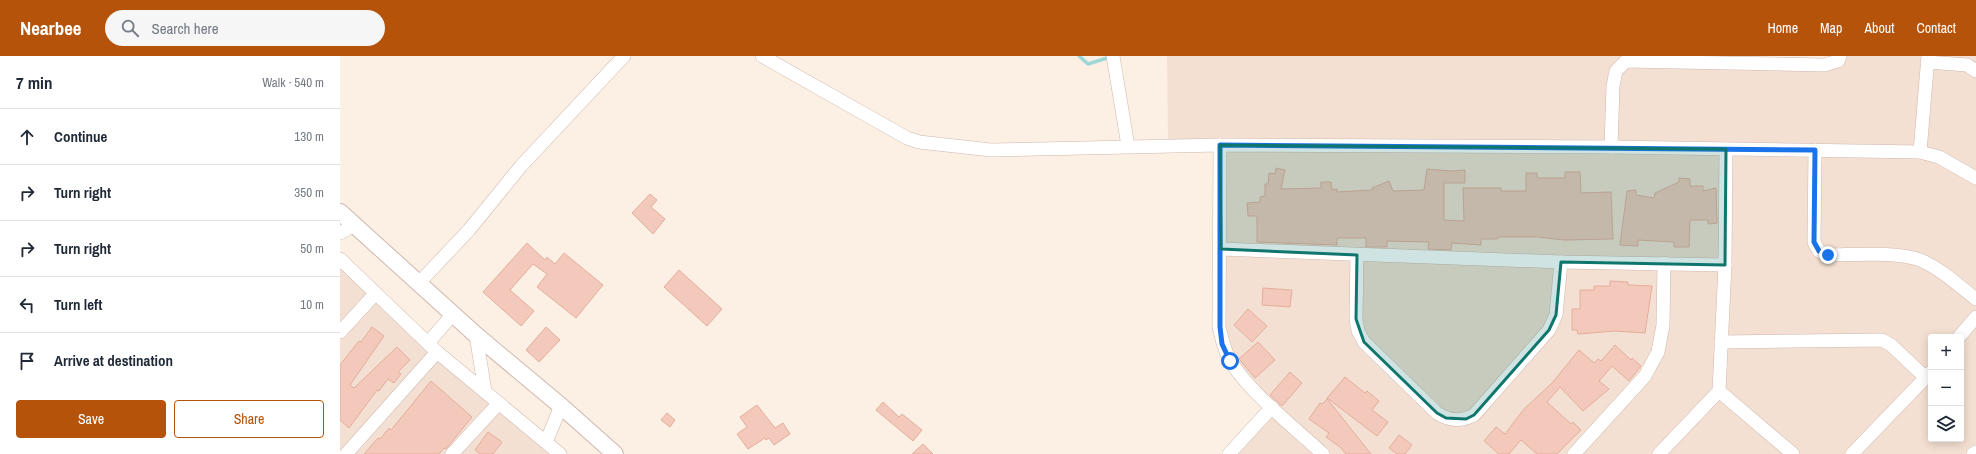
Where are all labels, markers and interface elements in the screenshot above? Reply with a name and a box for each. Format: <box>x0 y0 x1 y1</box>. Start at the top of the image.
search box <box>105 10 385 46</box>
text: Nearbee <box>20 15 81 41</box>
icon: search <box>119 17 141 39</box>
text: Search here <box>151 18 219 39</box>
text: Home <box>1767 19 1798 37</box>
text: Map <box>1820 19 1842 37</box>
text: About <box>1864 19 1894 37</box>
text: Contact <box>1916 19 1956 37</box>
text: 7 min <box>16 71 52 94</box>
text: Walk · 540 m <box>262 74 324 91</box>
icon: ahead <box>16 126 38 148</box>
text: Continue <box>54 126 107 147</box>
text: 130 m <box>294 128 324 145</box>
icon: right <box>16 182 38 204</box>
text: Turn right <box>54 182 111 203</box>
text: 350 m <box>294 184 324 201</box>
icon: right <box>16 238 38 260</box>
text: Turn right <box>54 238 111 259</box>
text: 50 m <box>300 240 324 257</box>
route end <box>1819 246 1837 264</box>
icon: left <box>16 294 38 316</box>
text: Turn left <box>54 294 102 315</box>
text: 10 m <box>300 296 324 313</box>
map controls <box>1928 334 1964 442</box>
button: + <box>1928 334 1964 370</box>
icon: arrive <box>16 350 38 372</box>
text: Arrive at destination <box>54 350 173 371</box>
route start <box>1221 352 1239 370</box>
button: − <box>1928 370 1964 406</box>
button: Save <box>16 400 166 438</box>
button: Share <box>174 400 324 438</box>
button: layers <box>1928 406 1964 442</box>

